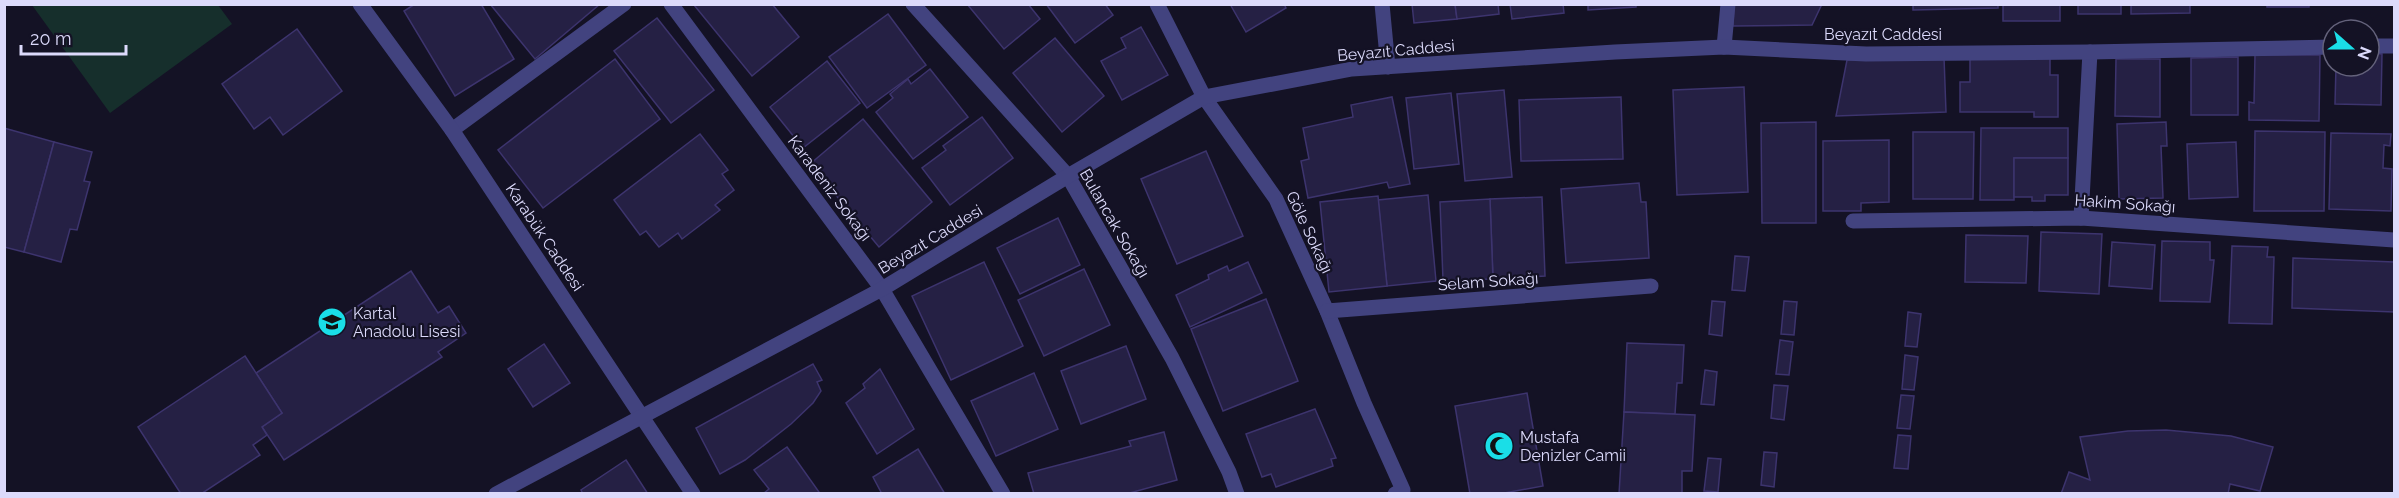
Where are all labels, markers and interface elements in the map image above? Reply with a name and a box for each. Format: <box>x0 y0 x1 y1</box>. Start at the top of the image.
scale bar <box>21 18 126 56</box>
north arrow <box>2321 18 2381 78</box>
street label: Beyazıt Caddesi <box>1824 25 1942 44</box>
text: 20 m <box>30 28 72 49</box>
street label: Beyazıt Caddesi <box>1336 36 1456 65</box>
text: N <box>2353 44 2376 62</box>
street label: Karadeniz Sokağı <box>784 132 875 245</box>
street label: Bulancak Sokağı <box>1076 165 1153 281</box>
street label: Karabük Caddesi <box>502 180 588 295</box>
street label: Göle Sokağı <box>1282 188 1337 276</box>
street label: Hakim Sokağı <box>2074 190 2176 216</box>
street label: Beyazıt Caddesi <box>875 201 986 278</box>
street label: Selam Sokağı <box>1437 269 1539 294</box>
place label: Kartal Anadolu Lisesi <box>353 304 460 341</box>
school or university icon: Kartal Anadolu Lisesi <box>316 306 348 338</box>
place label: Mustafa Denizler Camii <box>1520 428 1626 465</box>
mosque icon: Mustafa Denizler Camii <box>1483 430 1515 462</box>

